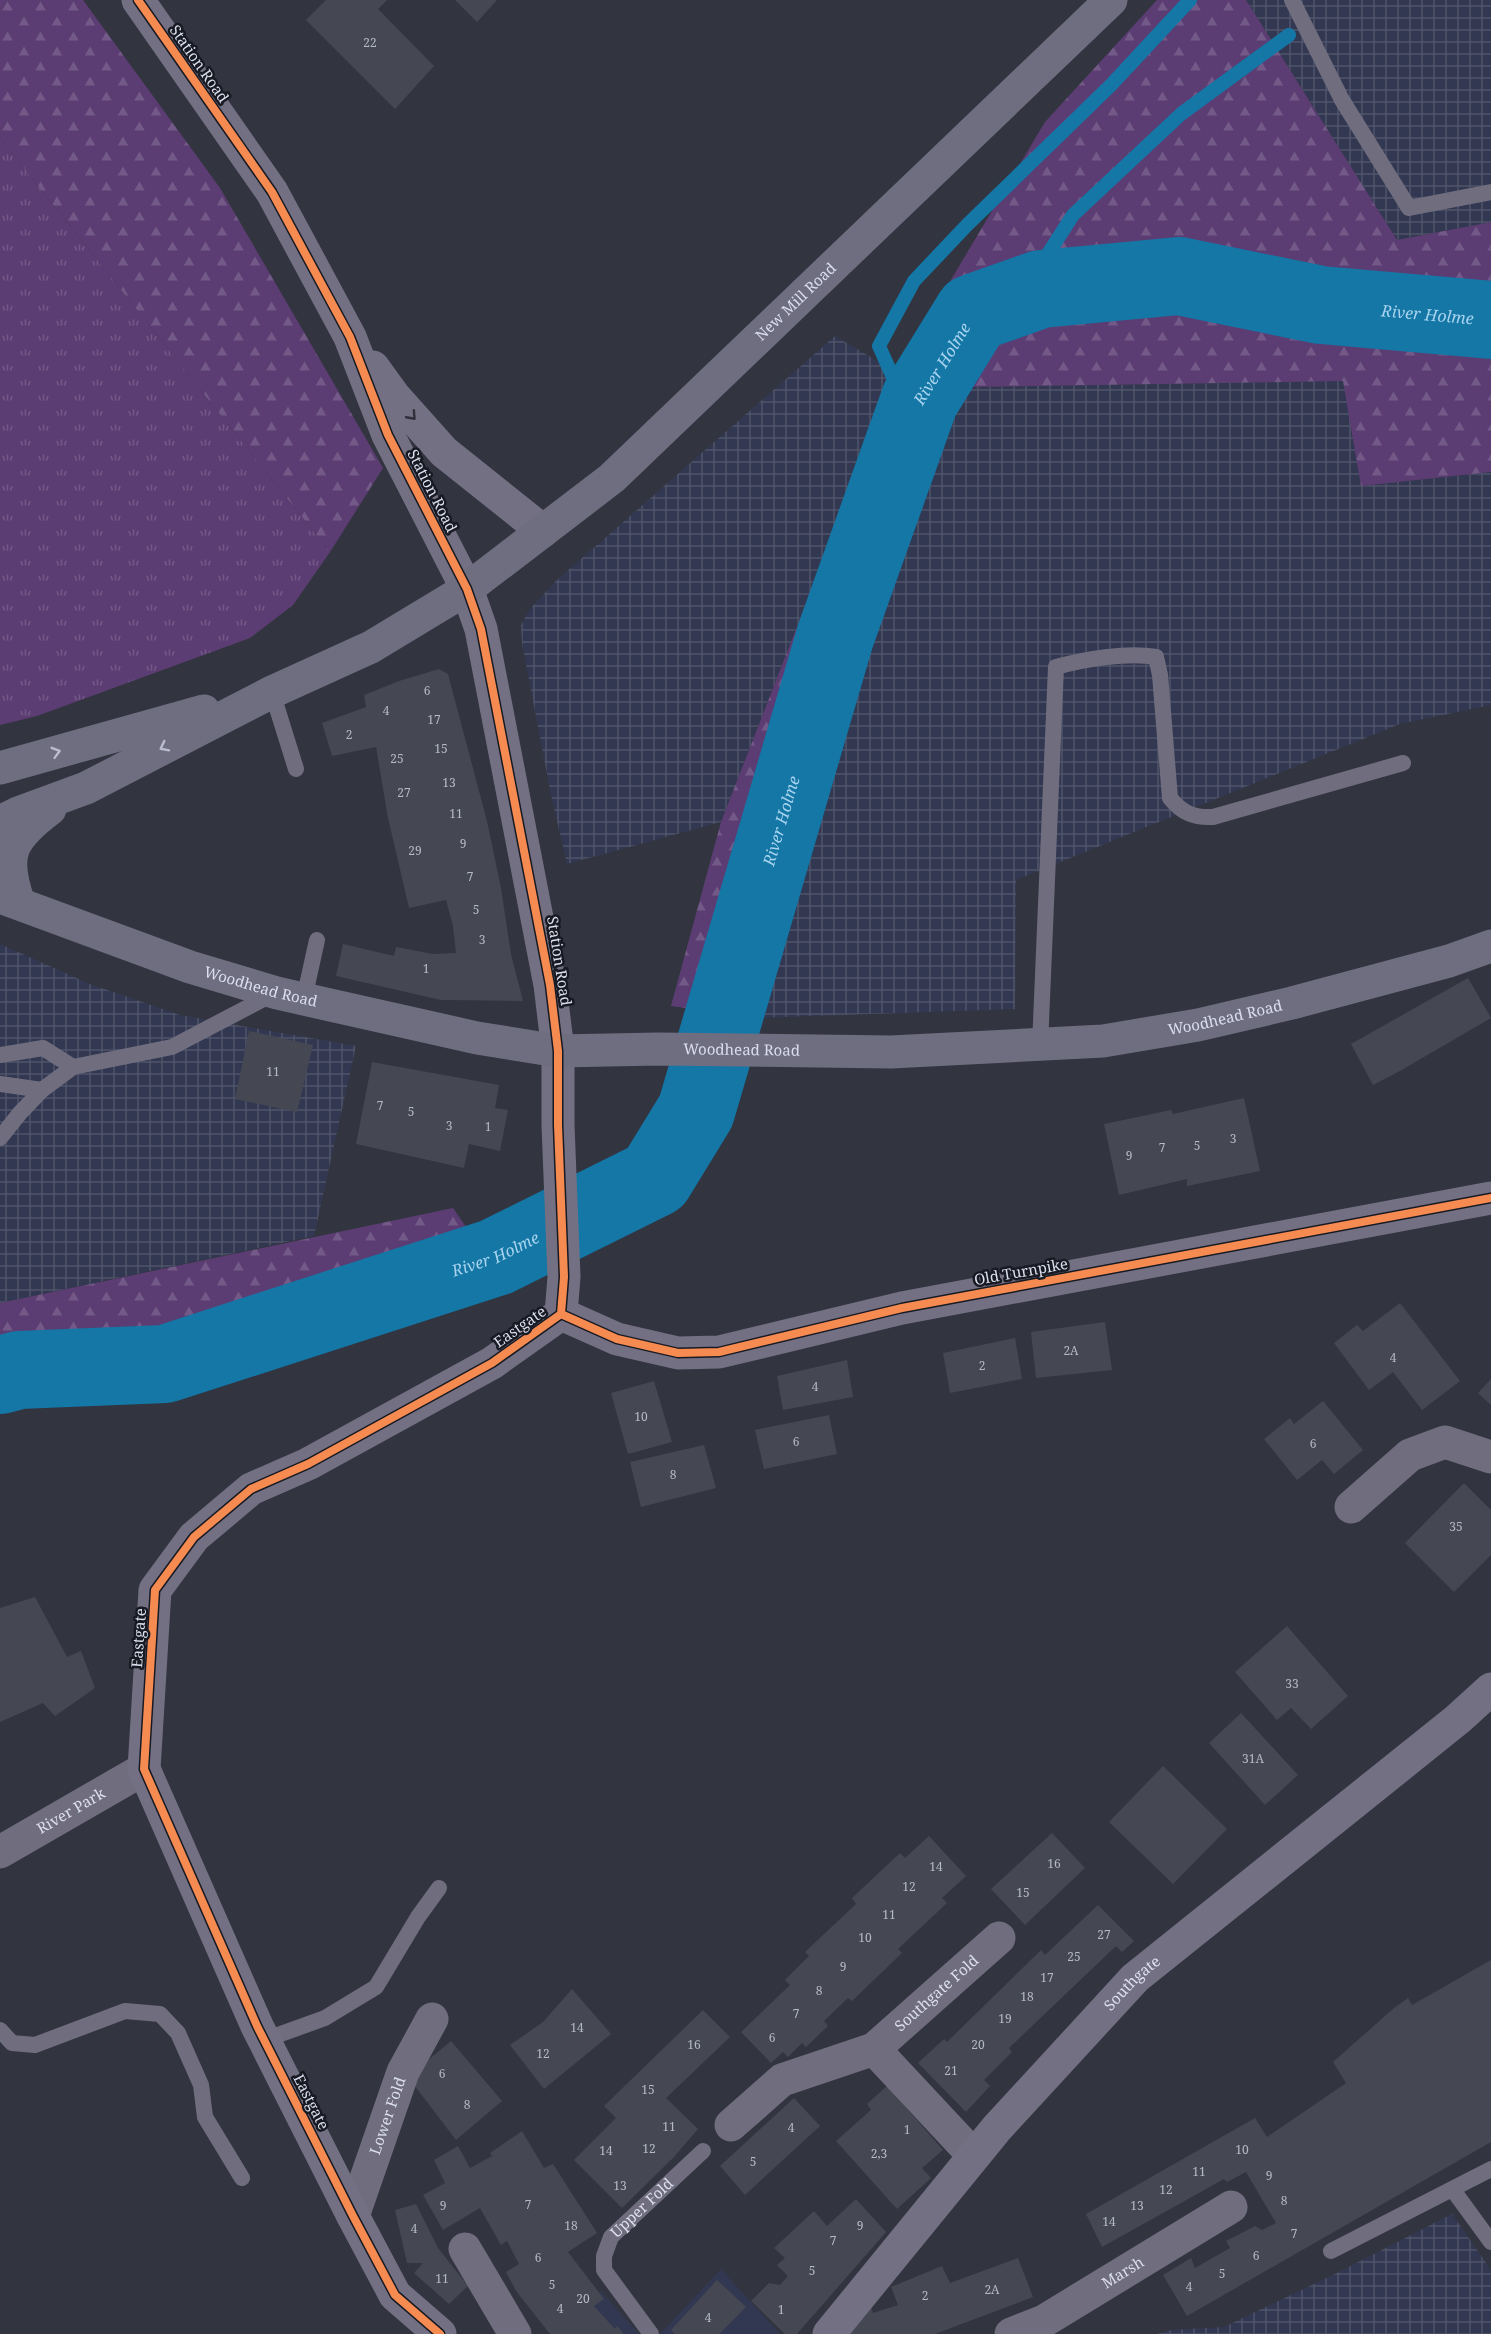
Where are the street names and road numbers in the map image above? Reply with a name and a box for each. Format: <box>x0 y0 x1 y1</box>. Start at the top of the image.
street label: Station Road <box>166 21 234 106</box>
street label: New Mill Road <box>750 258 840 345</box>
street label: Station Road <box>403 446 462 535</box>
street label: Station Road <box>543 915 577 1007</box>
street label: Woodhead Road <box>202 961 319 1011</box>
street label: Woodhead Road <box>1166 995 1284 1039</box>
street label: Woodhead Road <box>683 1038 800 1060</box>
street label: Old Turnpike <box>972 1253 1069 1289</box>
street label: Eastgate <box>489 1301 550 1351</box>
street label: Eastgate <box>126 1607 150 1668</box>
street label: River Park <box>33 1783 109 1838</box>
street label: Southgate Fold <box>890 1950 982 2035</box>
street label: Southgate <box>1099 1951 1164 2014</box>
street label: Eastgate <box>289 2070 334 2133</box>
street label: Lower Fold <box>364 2074 410 2157</box>
street label: Upper Fold <box>606 2173 677 2242</box>
street label: Marsh <box>1098 2251 1148 2292</box>

